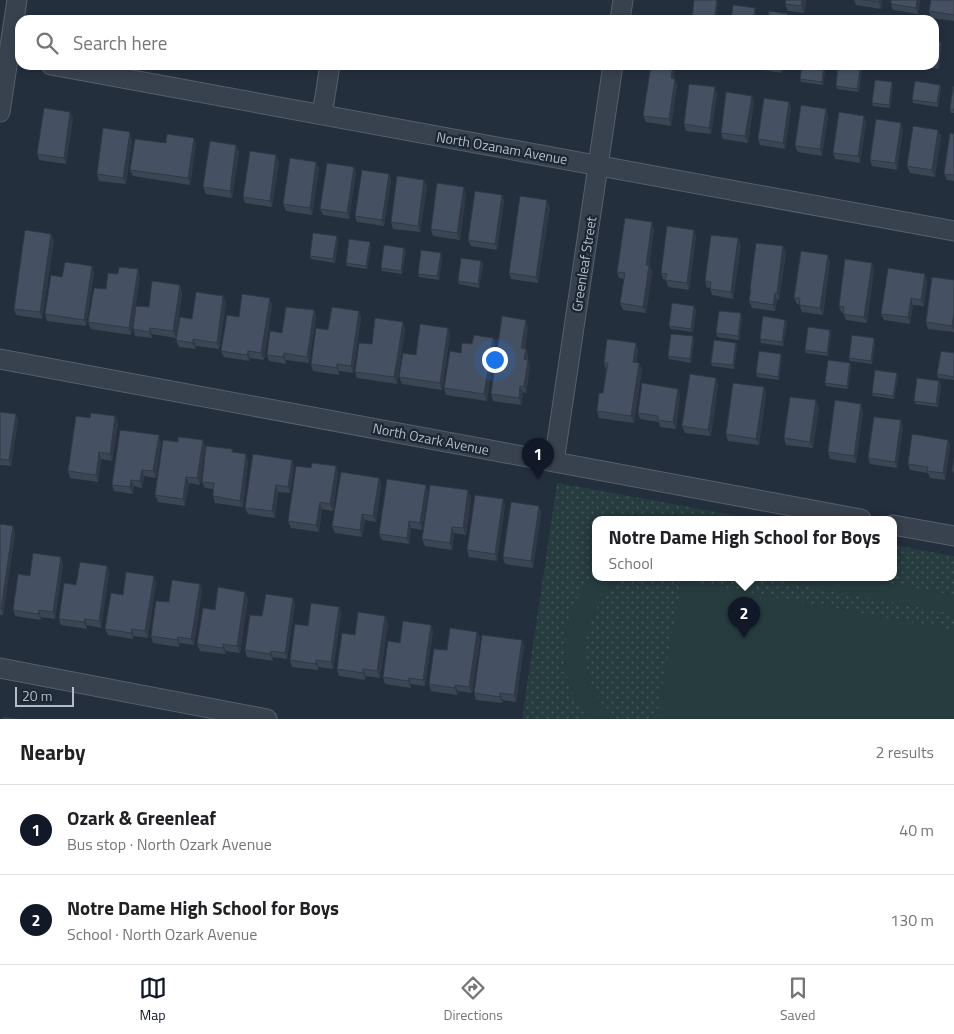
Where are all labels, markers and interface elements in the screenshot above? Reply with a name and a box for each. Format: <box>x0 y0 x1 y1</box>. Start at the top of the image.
search box <box>15 15 939 70</box>
text: Search here <box>73 28 167 57</box>
icon: search <box>33 29 61 57</box>
street label: North Ozanam Avenue <box>435 126 569 169</box>
street label: Greenleaf Street <box>566 215 601 313</box>
your location <box>482 347 508 373</box>
street label: North Ozark Avenue <box>371 417 491 460</box>
pin: 1 <box>522 438 554 479</box>
popup <box>592 516 897 581</box>
text: Notre Dame High School for Boys <box>608 522 881 551</box>
text: School <box>608 551 653 575</box>
pin: 2 <box>728 597 760 638</box>
scale bar <box>15 684 74 707</box>
text: 20 m <box>22 685 52 706</box>
text: Nearby <box>20 736 85 768</box>
text: 2 results <box>875 740 934 764</box>
text: Ozark & Greenleaf <box>67 803 216 832</box>
text: 1 <box>32 818 40 842</box>
text: 40 m <box>899 818 934 842</box>
text: Bus stop · North Ozark Avenue <box>67 832 272 856</box>
text: Notre Dame High School for Boys <box>67 893 339 922</box>
text: 2 <box>32 908 40 932</box>
text: 130 m <box>890 908 934 932</box>
text: School · North Ozark Avenue <box>67 922 257 946</box>
tab: Map <box>139 974 167 1025</box>
tab: Directions <box>444 974 503 1025</box>
tab: Saved <box>780 974 816 1025</box>

